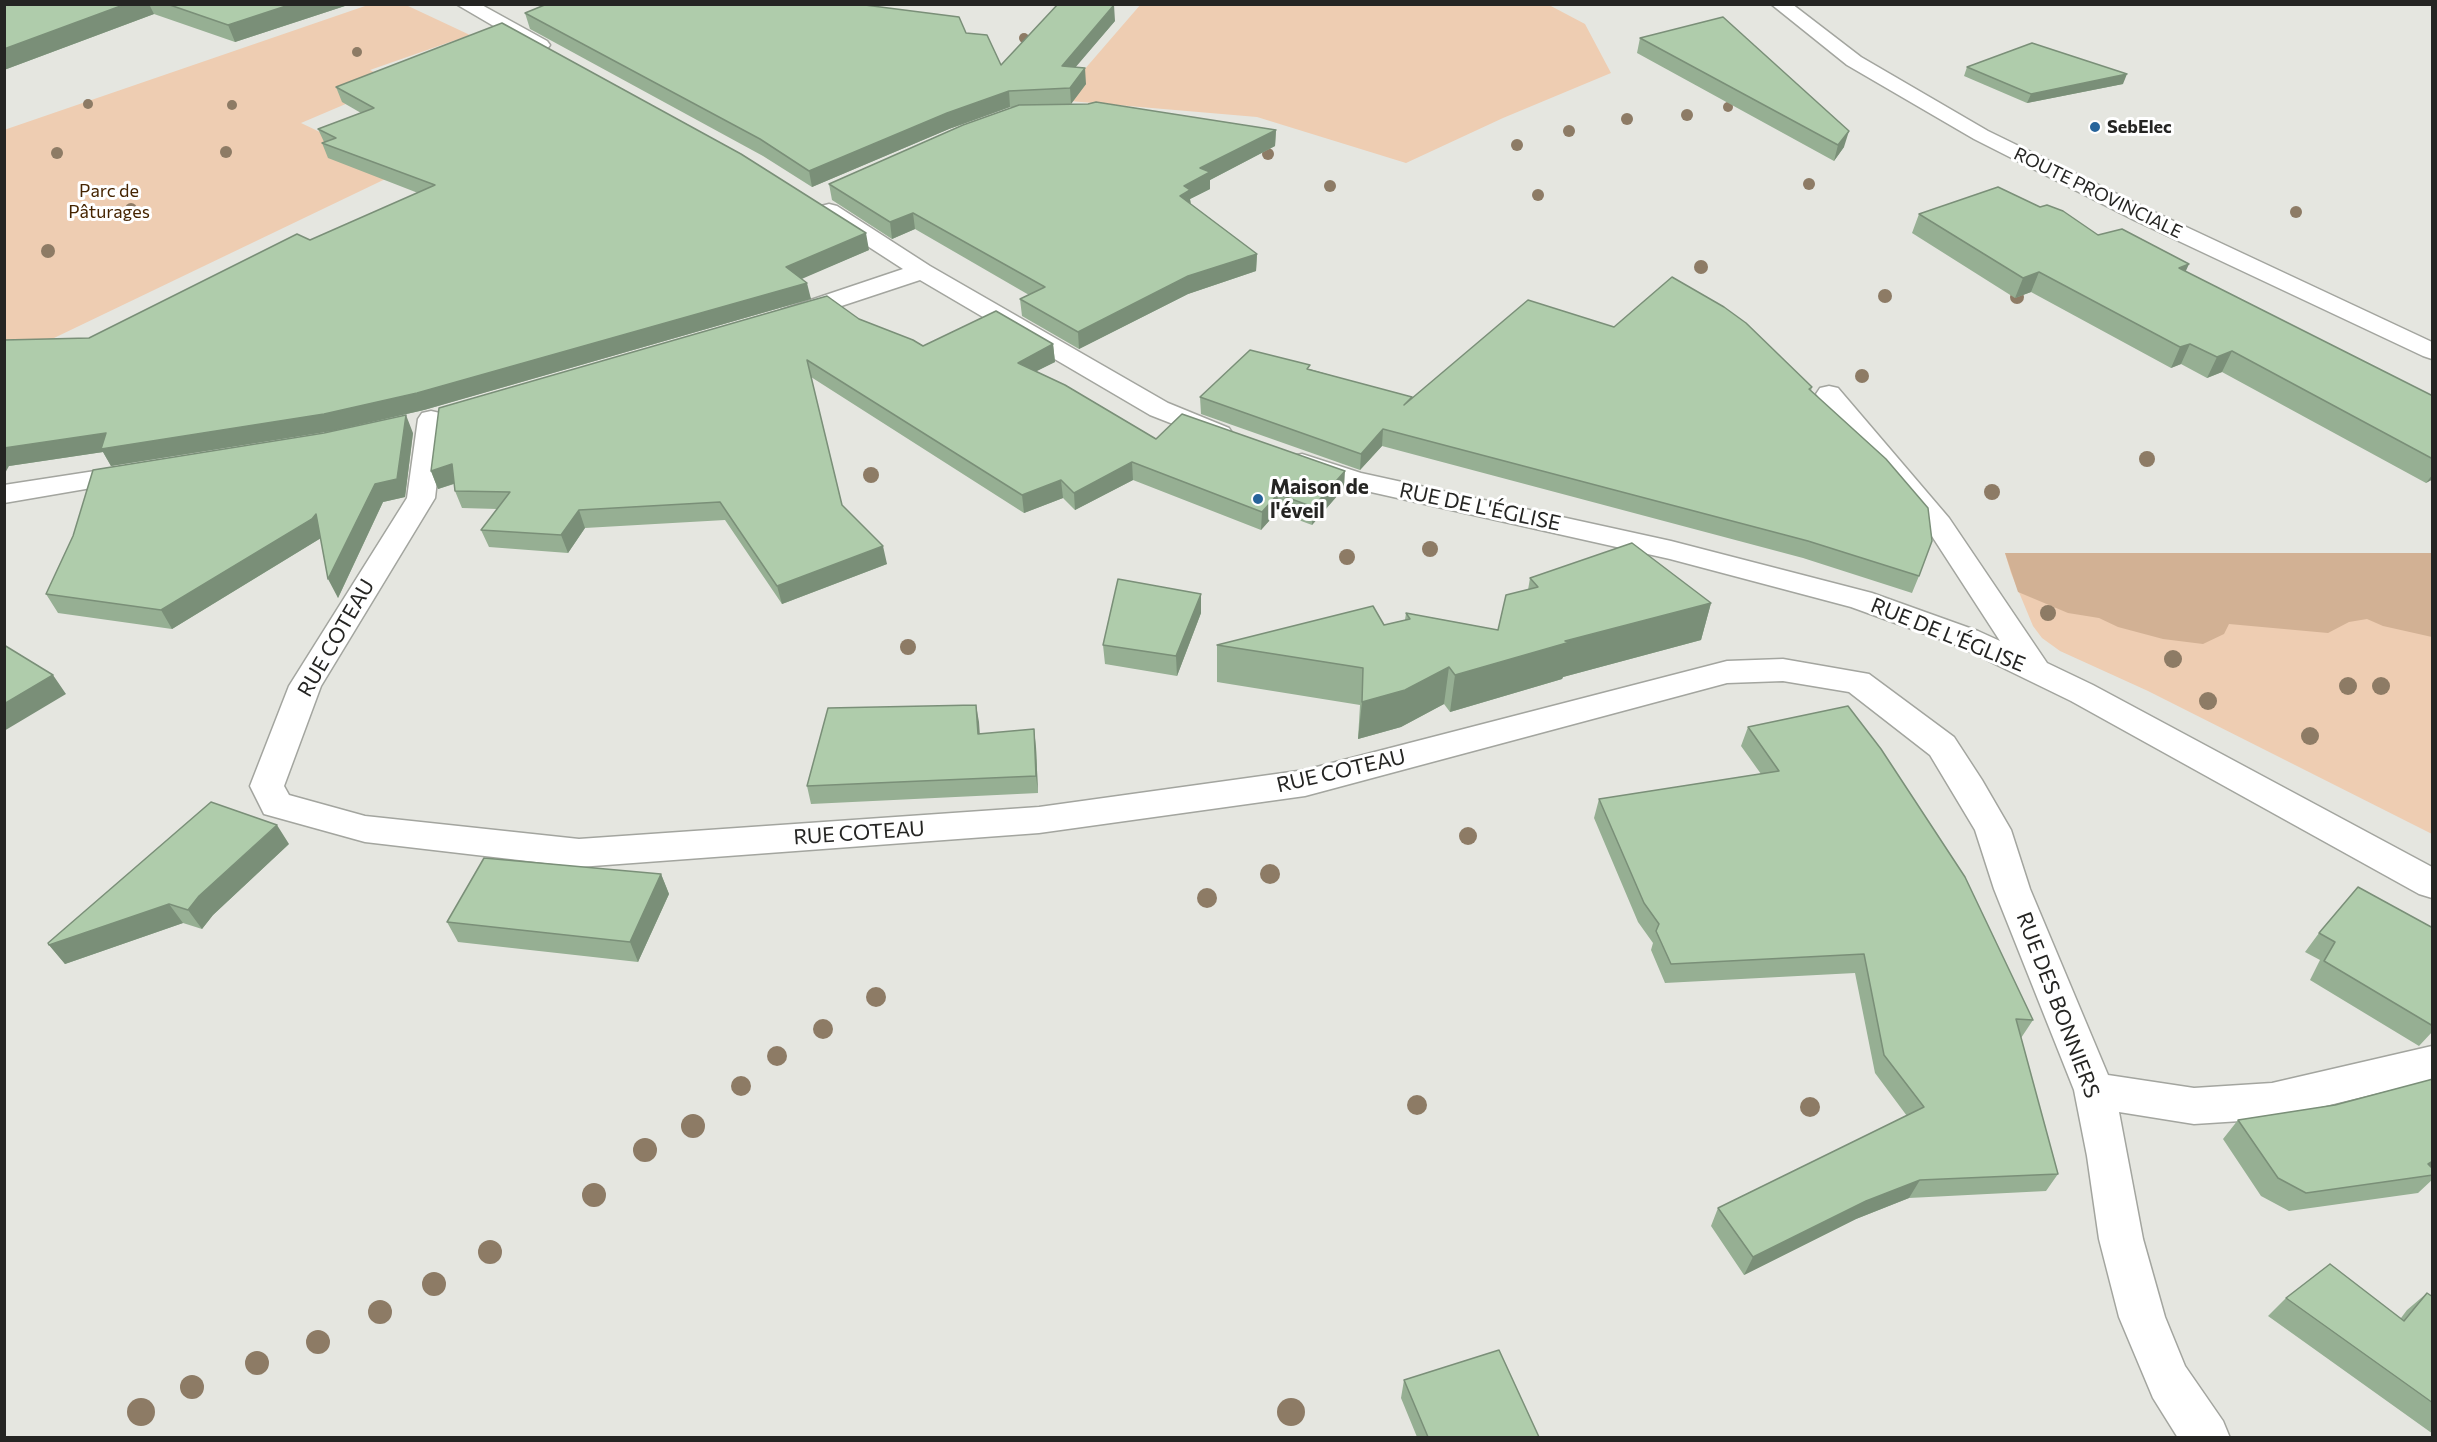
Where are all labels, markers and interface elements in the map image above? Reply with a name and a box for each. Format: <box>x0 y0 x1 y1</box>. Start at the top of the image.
place label: SebElec <box>2107 116 2172 138</box>
marker: SebElec <box>2088 120 2102 134</box>
street label: ROUTE PROVINCIALE <box>2010 143 2186 243</box>
park label: Parc de Pâturages <box>68 180 150 222</box>
place label: Maison de l'éveil <box>1270 474 1369 524</box>
street label: RUE DE L'ÉGLISE <box>1397 478 1563 536</box>
marker: Maison de l'éveil <box>1251 492 1265 506</box>
street label: RUE COTEAU <box>292 575 380 701</box>
street label: RUE DE L'ÉGLISE <box>1867 593 2029 677</box>
street label: RUE COTEAU <box>1274 744 1408 798</box>
street label: RUE COTEAU <box>793 816 925 850</box>
street label: RUE DES BONNIERS <box>2011 909 2105 1101</box>

